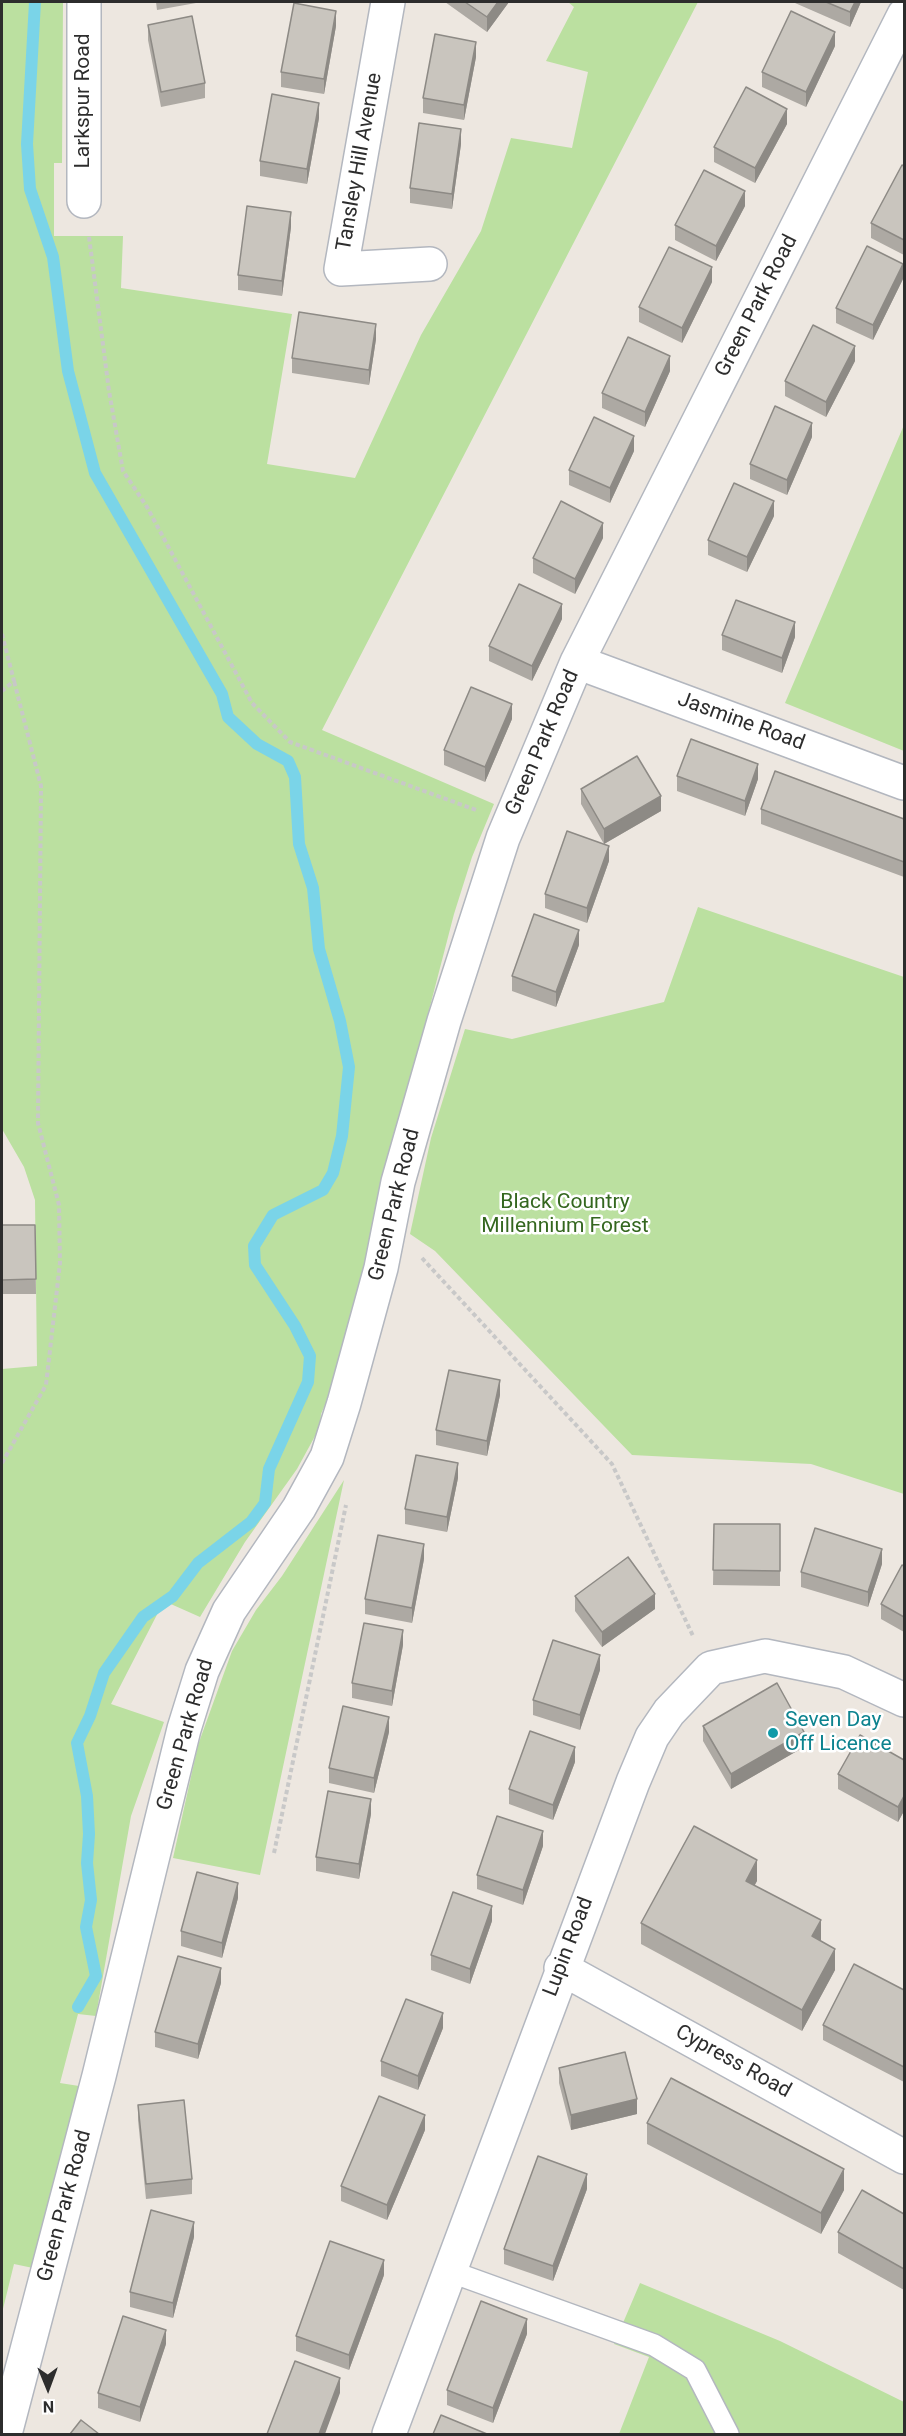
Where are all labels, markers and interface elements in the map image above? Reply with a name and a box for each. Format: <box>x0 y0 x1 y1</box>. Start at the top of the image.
street label: Larkspur Road <box>71 33 97 169</box>
street label: Tansley Hill Avenue <box>332 71 388 253</box>
street label: Green Park Road <box>710 231 804 381</box>
street label: Green Park Road <box>501 666 585 820</box>
street label: Jasmine Road <box>674 687 808 757</box>
street label: Green Park Road <box>364 1126 426 1284</box>
park label: Black Country Millennium Forest <box>481 1190 649 1240</box>
street label: Green Park Road <box>152 1657 220 1813</box>
place label: Seven Day Off Licence <box>785 1708 892 1758</box>
marker: Seven Day Off Licence <box>766 1726 780 1740</box>
street label: Lupin Road <box>539 1894 599 2000</box>
street label: Cypress Road <box>671 2020 795 2104</box>
street label: Green Park Road <box>33 2127 97 2285</box>
north arrow <box>18 2358 78 2418</box>
text: N <box>43 2397 54 2416</box>

